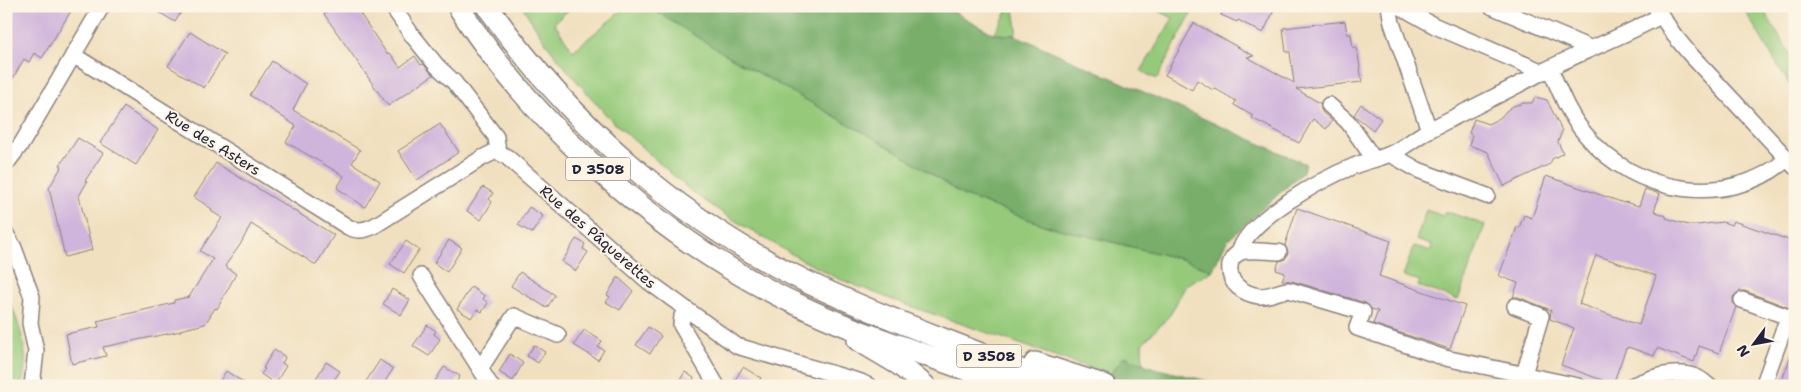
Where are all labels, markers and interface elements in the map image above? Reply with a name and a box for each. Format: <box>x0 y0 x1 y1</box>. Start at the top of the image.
street label: Rue des Asters <box>162 106 264 180</box>
road number: D 3508 <box>566 157 630 180</box>
street label: Rue des Pâquerettes <box>536 181 660 293</box>
north arrow <box>1728 320 1778 370</box>
text: N <box>1732 341 1754 360</box>
road number: D 3508 <box>956 344 1022 368</box>

